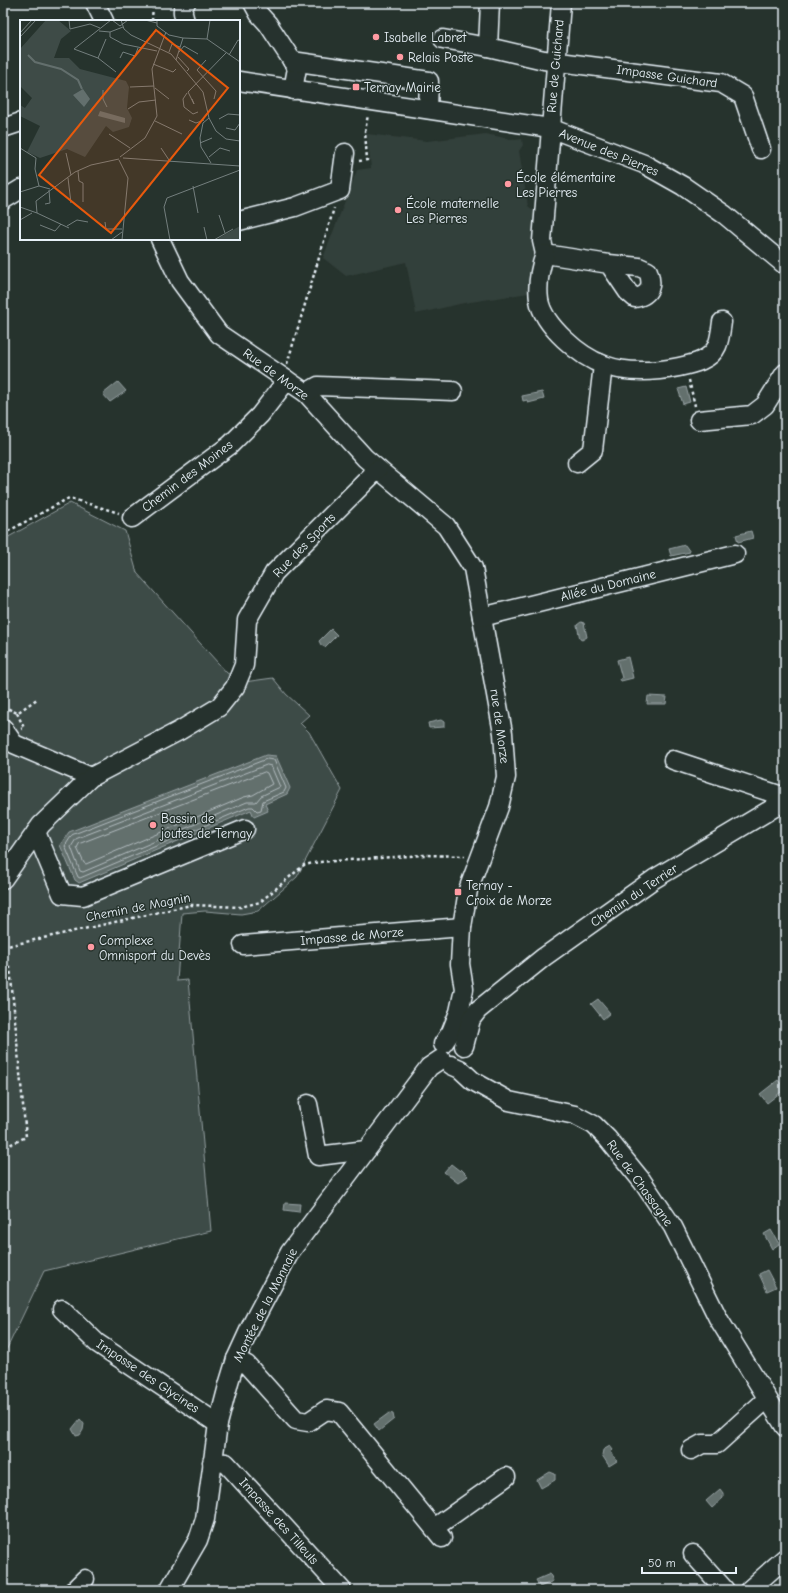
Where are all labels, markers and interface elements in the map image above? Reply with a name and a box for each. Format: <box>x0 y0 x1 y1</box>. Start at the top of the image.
street label: Rue de Guichard <box>543 19 567 113</box>
inset map <box>20 20 240 240</box>
place label: Isabelle Labret <box>384 30 468 45</box>
marker: Isabelle Labret <box>371 32 381 42</box>
place label: Relais Poste <box>408 50 474 65</box>
marker: Relais Poste <box>395 52 405 62</box>
street label: Impasse Guichard <box>616 62 718 90</box>
place label: Ternay Mairie <box>364 80 441 95</box>
marker: Ternay Mairie <box>351 82 361 92</box>
street label: Avenue des Pierres <box>557 125 661 179</box>
place label: École élémentaire Les Pierres <box>516 169 616 200</box>
marker: École élémentaire Les Pierres <box>503 179 513 189</box>
place label: École maternelle Les Pierres <box>406 195 500 226</box>
marker: École maternelle Les Pierres <box>393 205 403 215</box>
street label: Rue de Morze <box>240 345 312 403</box>
street label: Chemin des Moines <box>139 437 235 515</box>
street label: Rue des Sports <box>270 510 338 580</box>
street label: Allée du Domaine <box>559 566 658 604</box>
street label: rue de Morze <box>487 688 513 765</box>
place label: Bassin de joutes de Ternay <box>159 811 252 841</box>
marker: Bassin de joutes de Ternay <box>148 820 158 830</box>
street label: Chemin du Terrier <box>588 860 681 930</box>
place label: Ternay - Croix de Morze <box>466 878 552 908</box>
marker: Ternay - Croix de Morze <box>453 887 463 897</box>
street label: Chemin de Magnin <box>84 889 192 925</box>
street label: Impasse de Morze <box>300 924 405 948</box>
place label: Complexe Omnisport du Devès <box>99 933 210 963</box>
marker: Complexe Omnisport du Devès <box>86 942 96 952</box>
street label: Rue de Chassagne <box>604 1137 677 1229</box>
street label: Montée de la Monnaie <box>230 1245 300 1364</box>
street label: Impasse des Glycines <box>94 1336 202 1416</box>
street label: Impasse des Tilleuls <box>236 1475 322 1567</box>
scale bar <box>642 1549 736 1575</box>
text: 50 m <box>648 1556 676 1570</box>

